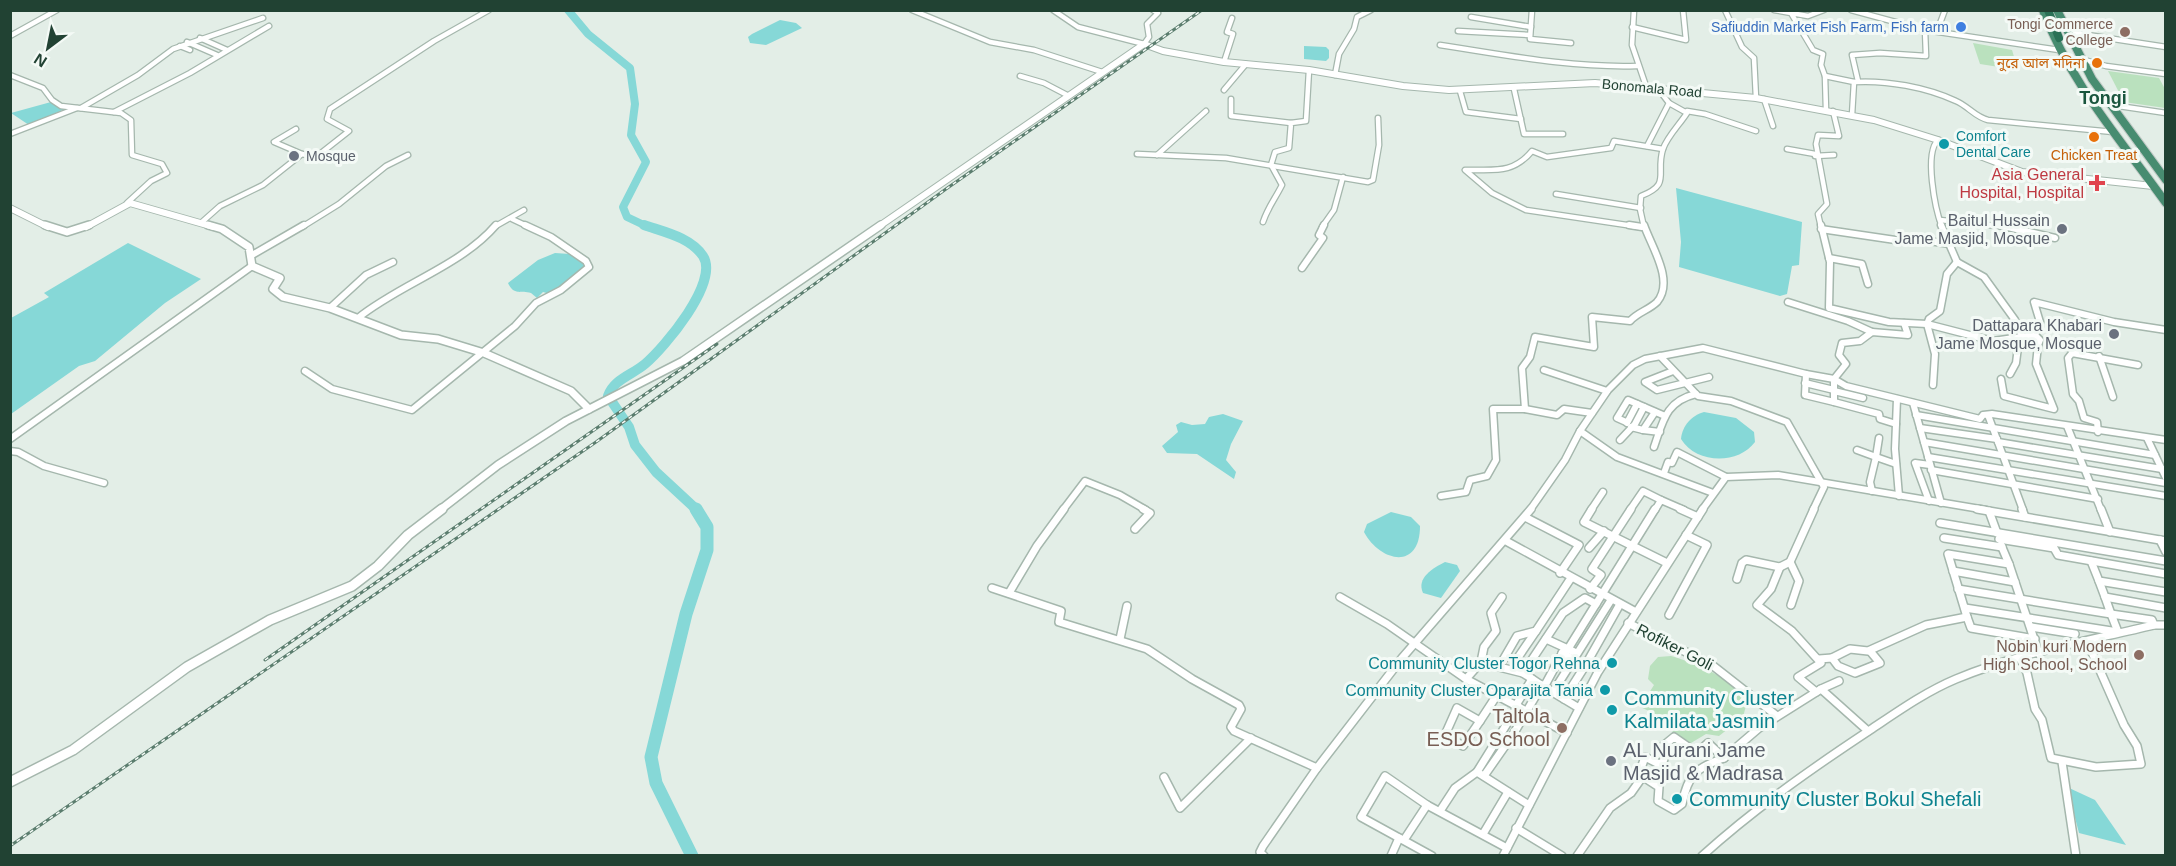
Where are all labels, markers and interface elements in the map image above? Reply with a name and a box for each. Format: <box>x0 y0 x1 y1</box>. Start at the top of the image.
place label: Tongi Commerce College <box>2007 16 2113 48</box>
north arrow <box>18 18 78 78</box>
place label: Safiuddin Market Fish Farm, Fish farm <box>1711 19 1949 35</box>
marker: Safiuddin Market Fish Farm, Fish farm <box>1954 20 1968 34</box>
marker: Tongi Commerce College <box>2118 25 2132 39</box>
text: N <box>31 50 50 71</box>
place label: নুরে আল মদিনা <box>1996 55 2085 72</box>
marker: নুরে আল মদিনা <box>2090 56 2104 70</box>
street label: Bonomala Road <box>1601 76 1703 100</box>
district label: Tongi <box>2079 88 2127 108</box>
place label: Comfort Dental Care <box>1956 128 2031 160</box>
marker: Chicken Treat <box>2087 130 2101 144</box>
marker: Comfort Dental Care <box>1937 137 1951 151</box>
place label: Chicken Treat <box>2051 147 2137 163</box>
place label: Mosque <box>306 148 356 164</box>
marker: Mosque <box>287 149 301 163</box>
place label: Asia General Hospital, Hospital <box>1960 166 2084 201</box>
marker: Asia General Hospital, Hospital <box>2088 174 2106 192</box>
place label: Baitul Hussain Jame Masjid, Mosque <box>1894 212 2050 247</box>
marker: Baitul Hussain Jame Masjid, Mosque <box>2055 222 2069 236</box>
place label: Dattapara Khabari Jame Mosque, Mosque <box>1936 317 2102 352</box>
marker: Dattapara Khabari Jame Mosque, Mosque <box>2107 327 2121 341</box>
street label: Rofiker Goli <box>1634 620 1716 674</box>
place label: Nobin kuri Modern High School, School <box>1983 638 2127 673</box>
marker: Nobin kuri Modern High School, School <box>2132 648 2146 662</box>
place label: Community Cluster Togor Rehna <box>1368 655 1600 672</box>
marker: Community Cluster Togor Rehna <box>1605 656 1619 670</box>
place label: Community Cluster Oparajita Tania <box>1345 682 1593 699</box>
marker: Community Cluster Oparajita Tania <box>1598 683 1612 697</box>
place label: Community Cluster Kalmilata Jasmin <box>1624 687 1794 732</box>
marker: Community Cluster Kalmilata Jasmin <box>1605 703 1619 717</box>
place label: Taltola ESDO School <box>1427 705 1551 750</box>
marker: Taltola ESDO School <box>1555 721 1569 735</box>
place label: AL Nurani Jame Masjid & Madrasa <box>1623 739 1784 784</box>
marker: AL Nurani Jame Masjid & Madrasa <box>1604 754 1618 768</box>
place label: Community Cluster Bokul Shefali <box>1689 788 1981 810</box>
marker: Community Cluster Bokul Shefali <box>1670 792 1684 806</box>

